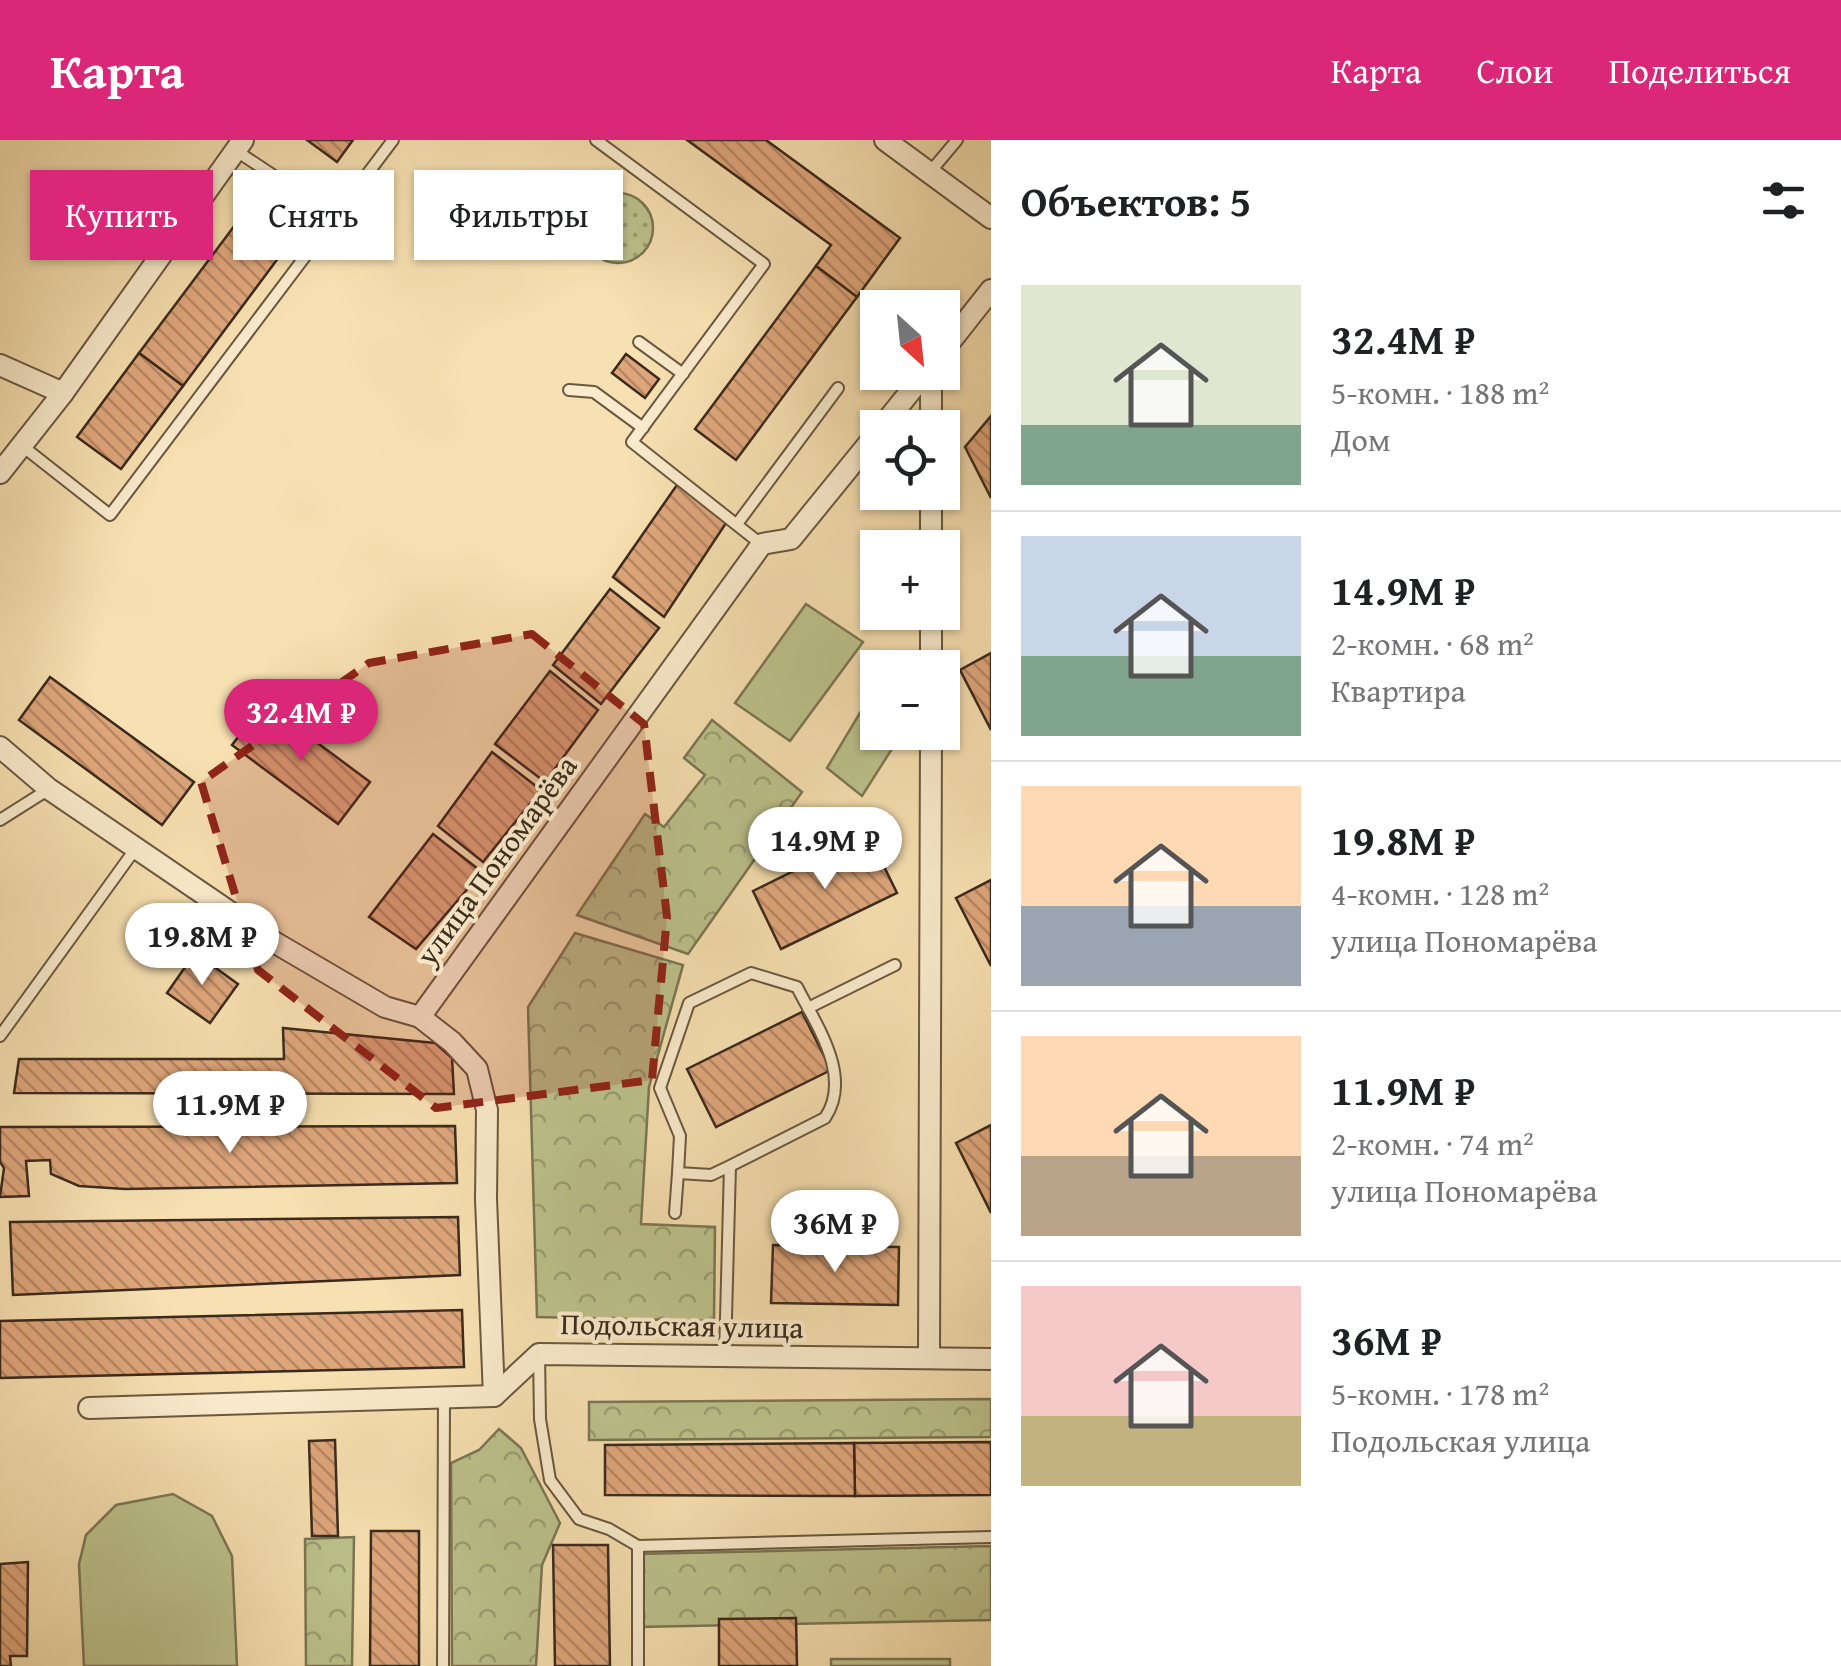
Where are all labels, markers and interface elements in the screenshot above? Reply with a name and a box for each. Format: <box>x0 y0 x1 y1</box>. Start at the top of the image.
text: Карта <box>50 35 184 106</box>
text: Карта <box>1331 45 1421 96</box>
text: Слои <box>1476 45 1553 96</box>
text: Поделиться <box>1608 45 1791 96</box>
chip: Купить <box>30 170 213 260</box>
chip: Снять <box>233 170 394 260</box>
chip: Фильтры <box>414 170 623 260</box>
text: Объектов: 5 <box>1021 170 1251 231</box>
icon: filters <box>1756 173 1811 228</box>
north arrow <box>860 290 960 390</box>
map controls <box>860 290 960 750</box>
text: 32.4M ₽ <box>1331 308 1475 369</box>
icon: home <box>1101 325 1221 445</box>
text: 5-комн. · 188 m² <box>1331 369 1549 416</box>
button: locate <box>860 410 960 510</box>
text: Дом <box>1331 416 1391 463</box>
button: + <box>860 530 960 630</box>
text: 14.9M ₽ <box>1331 559 1475 620</box>
icon: home <box>1101 576 1221 696</box>
text: 2-комн. · 68 m² <box>1331 620 1534 667</box>
button: − <box>860 650 960 750</box>
text: Квартира <box>1331 667 1466 714</box>
pin: 32.4M ₽ <box>209 679 393 764</box>
text: 32.4M ₽ <box>246 688 356 735</box>
street label: улица Пономарёва <box>404 745 588 975</box>
pin: 14.9M ₽ <box>733 807 917 892</box>
text: 19.8M ₽ <box>1331 809 1475 870</box>
text: 14.9M ₽ <box>770 816 880 863</box>
icon: home <box>1101 826 1221 946</box>
text: 4-комн. · 128 m² <box>1331 870 1549 917</box>
pin: 19.8M ₽ <box>110 903 294 988</box>
text: 19.8M ₽ <box>147 912 257 959</box>
text: улица Пономарёва <box>1331 917 1597 964</box>
text: 11.9M ₽ <box>1331 1059 1475 1120</box>
pin: 11.9M ₽ <box>138 1071 322 1156</box>
icon: home <box>1101 1076 1221 1196</box>
text: 11.9M ₽ <box>175 1080 285 1127</box>
text: 2-комн. · 74 m² <box>1331 1120 1534 1167</box>
text: улица Пономарёва <box>1331 1167 1597 1214</box>
pin: 36M ₽ <box>765 1190 905 1275</box>
text: 36M ₽ <box>793 1199 877 1246</box>
street label: Подольская улица <box>560 1301 805 1349</box>
text: 36M ₽ <box>1331 1309 1442 1370</box>
icon: home <box>1101 1326 1221 1446</box>
text: 5-комн. · 178 m² <box>1331 1370 1549 1417</box>
text: Подольская улица <box>1331 1417 1590 1464</box>

